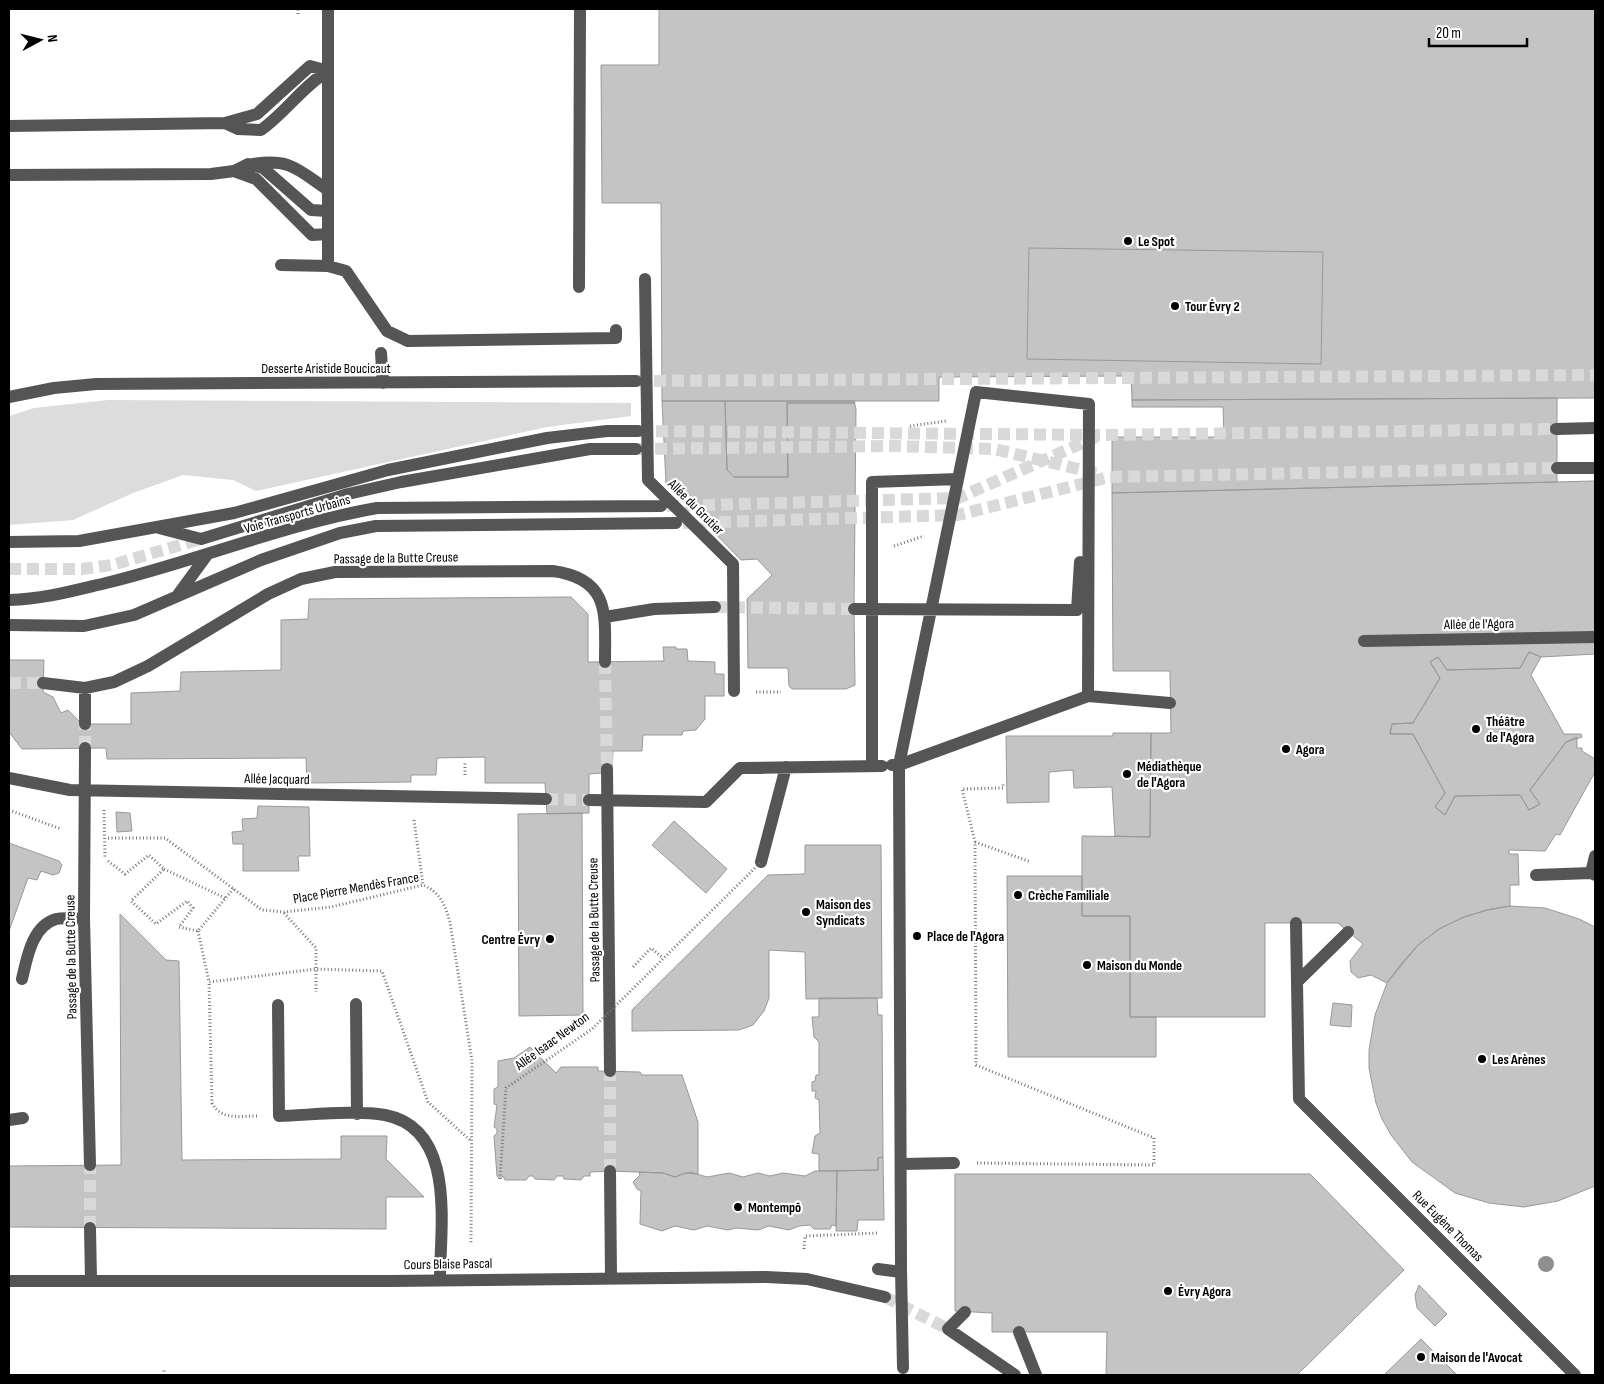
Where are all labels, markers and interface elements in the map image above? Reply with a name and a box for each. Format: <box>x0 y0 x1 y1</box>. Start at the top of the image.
north arrow <box>15 15 65 65</box>
scale bar <box>1429 15 1526 47</box>
text: 20 m <box>1436 24 1461 43</box>
text: N <box>44 34 61 43</box>
place label: Le Spot <box>1138 233 1175 250</box>
marker: Le Spot <box>1122 235 1134 247</box>
place label: Tour Évry 2 <box>1185 298 1240 315</box>
marker: Tour Évry 2 <box>1169 300 1181 312</box>
street label: Desserte Aristide Boucicaut <box>261 360 391 377</box>
street label: Allée du Grutier <box>664 475 728 539</box>
street label: Voie Transports Urbains <box>242 491 352 537</box>
street label: Passage de la Butte Creuse <box>334 548 458 568</box>
street label: Allée de l'Agora <box>1443 615 1514 633</box>
place label: Théâtre de l'Agora <box>1486 713 1534 746</box>
marker: Théâtre de l'Agora <box>1470 723 1482 735</box>
place label: Agora <box>1295 741 1325 758</box>
marker: Agora <box>1280 743 1292 755</box>
place label: Médiathèque de l'Agora <box>1137 758 1202 791</box>
marker: Médiathèque de l'Agora <box>1121 768 1133 780</box>
street label: Allée Jacquard <box>243 770 310 788</box>
street label: Passage de la Butte Creuse <box>584 858 604 982</box>
street label: Place Pierre Mendès France <box>292 869 420 907</box>
place label: Crèche Familiale <box>1028 887 1109 904</box>
marker: Crèche Familiale <box>1012 889 1024 901</box>
street label: Passage de la Butte Creuse <box>61 895 81 1019</box>
place label: Maison des Syndicats <box>816 896 871 929</box>
marker: Maison des Syndicats <box>800 906 812 918</box>
place label: Place de l'Agora <box>927 928 1004 945</box>
marker: Place de l'Agora <box>911 930 923 942</box>
place label: Centre Évry <box>481 931 540 948</box>
marker: Centre Évry <box>544 933 556 945</box>
place label: Maison du Monde <box>1097 957 1182 974</box>
marker: Maison du Monde <box>1081 959 1093 971</box>
street label: Allée Isaac Newton <box>511 1008 593 1074</box>
place label: Les Arènes <box>1492 1051 1546 1068</box>
marker: Les Arènes <box>1476 1053 1488 1065</box>
street label: Rue Eugène Thomas <box>1409 1187 1487 1265</box>
place label: Montempô <box>748 1199 801 1216</box>
marker: Montempô <box>732 1201 744 1213</box>
street label: Cours Blaise Pascal <box>404 1255 492 1273</box>
place label: Évry Agora <box>1178 1283 1231 1300</box>
marker: Évry Agora <box>1162 1285 1174 1297</box>
place label: Maison de l'Avocat <box>1431 1349 1523 1366</box>
marker: Maison de l'Avocat <box>1415 1351 1427 1363</box>

